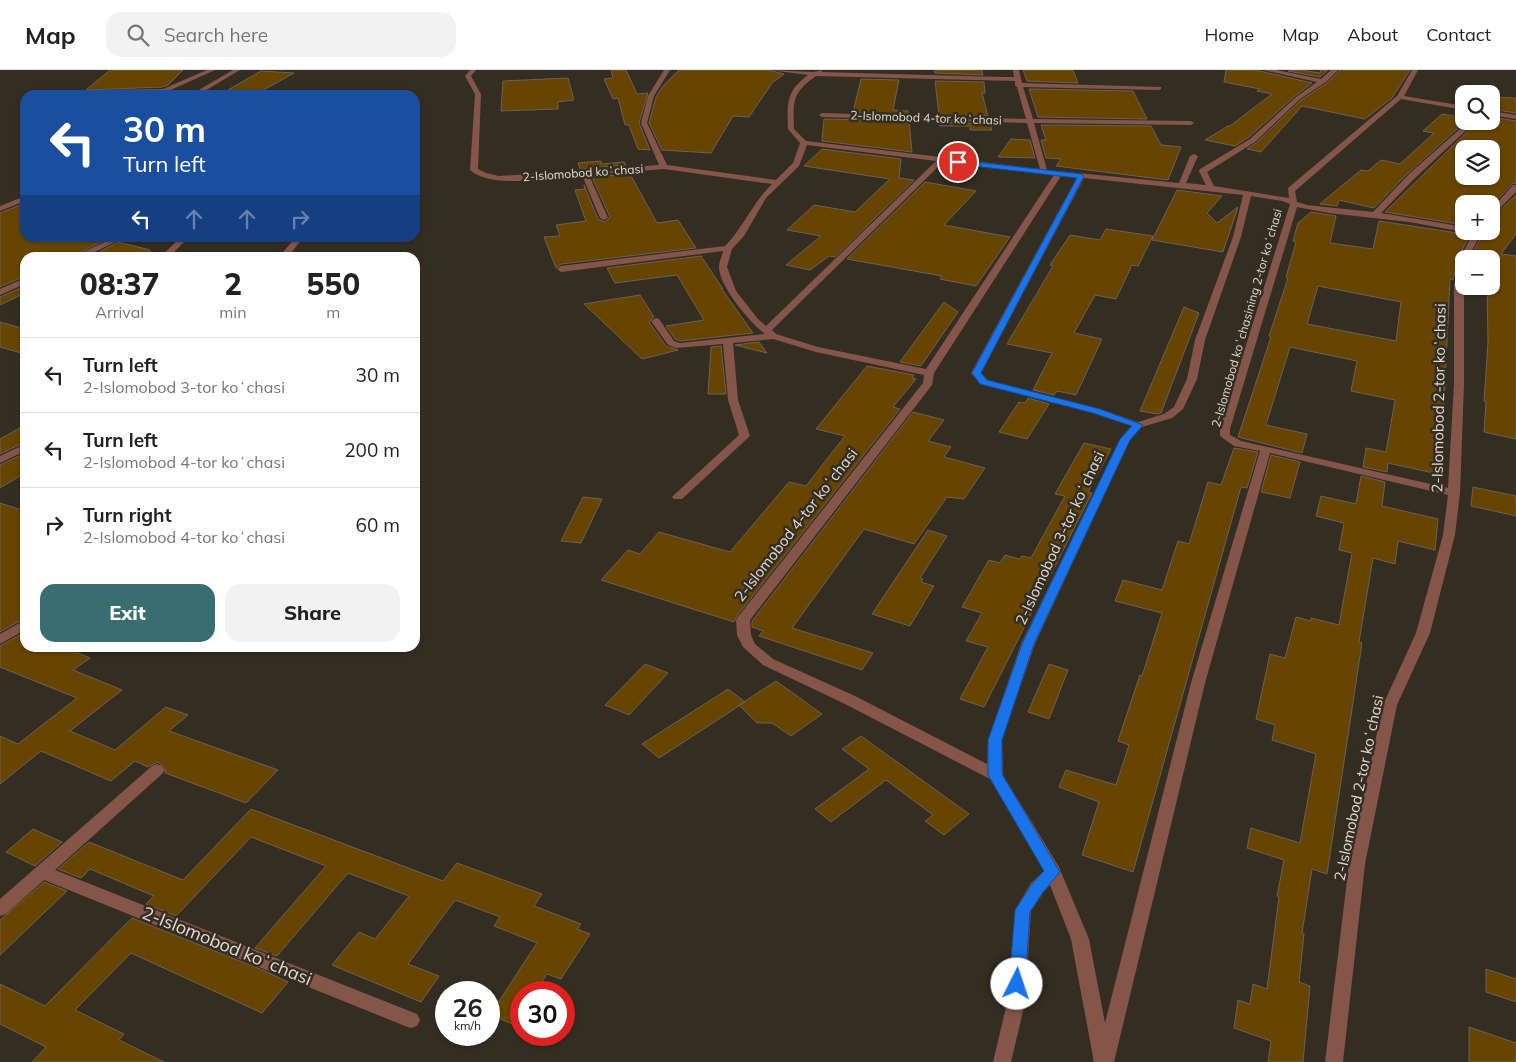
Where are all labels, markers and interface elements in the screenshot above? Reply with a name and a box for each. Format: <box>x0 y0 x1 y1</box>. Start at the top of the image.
search box <box>106 12 456 57</box>
text: Map <box>25 20 76 50</box>
icon: search <box>124 21 152 49</box>
text: Search here <box>164 23 268 47</box>
text: Home <box>1204 23 1254 46</box>
text: Map <box>1282 23 1319 46</box>
text: About <box>1347 23 1398 46</box>
text: Contact <box>1426 23 1491 46</box>
map controls <box>1455 85 1500 295</box>
button: search <box>1455 85 1500 130</box>
text: 30 m <box>123 107 206 151</box>
street label: 2-Islomobod 4-tor koʻchasi <box>850 107 1002 128</box>
icon: left <box>40 110 105 175</box>
button: layers <box>1455 140 1500 185</box>
pin <box>937 141 979 183</box>
icon: arrive <box>944 148 972 176</box>
text: Turn left <box>123 150 206 178</box>
street label: 2-Islomobod koʻchasi <box>522 161 644 184</box>
button: + <box>1455 195 1500 240</box>
icon: left <box>127 205 155 233</box>
icon: ahead <box>180 205 208 233</box>
icon: ahead <box>233 205 261 233</box>
icon: right <box>286 205 314 233</box>
street label: 2-Islomobod koʻchasining 2-tor koʻchasi <box>1208 207 1285 429</box>
button: − <box>1455 250 1500 295</box>
text: 08:37 <box>80 265 160 303</box>
text: 2 <box>224 265 242 303</box>
text: 550 <box>306 265 360 303</box>
text: Arrival <box>95 302 144 322</box>
text: min <box>219 302 247 322</box>
text: m <box>326 302 340 322</box>
street label: 2-Islomobod 2-tor koʻchasi <box>1427 303 1450 493</box>
text: Turn left <box>83 353 158 377</box>
icon: left <box>40 361 68 389</box>
text: 30 m <box>356 363 400 387</box>
text: 2-Islomobod 3-tor koʻchasi <box>83 377 285 397</box>
text: Turn left <box>83 428 158 452</box>
icon: left <box>40 436 68 464</box>
text: 200 m <box>344 438 400 462</box>
street label: 2-Islomobod 4-tor koʻchasi <box>730 444 861 605</box>
street label: 2-Islomobod 3-tor koʻchasi <box>1011 448 1108 628</box>
text: 2-Islomobod 4-tor koʻchasi <box>83 452 285 472</box>
text: Turn right <box>83 503 172 527</box>
icon: right <box>40 511 68 539</box>
text: 60 m <box>356 513 400 537</box>
text: 2-Islomobod 4-tor koʻchasi <box>83 527 285 547</box>
button: Exit <box>40 584 215 642</box>
button: Share <box>225 584 400 642</box>
street label: 2-Islomobod 2-tor koʻchasi <box>1330 693 1387 883</box>
street label: 2-Islomobod koʻchasi <box>139 901 315 990</box>
position arrow <box>990 957 1042 1009</box>
speed limit sign: 30 <box>510 981 575 1046</box>
text: 26 <box>452 992 483 1023</box>
text: km/h <box>454 1018 481 1033</box>

